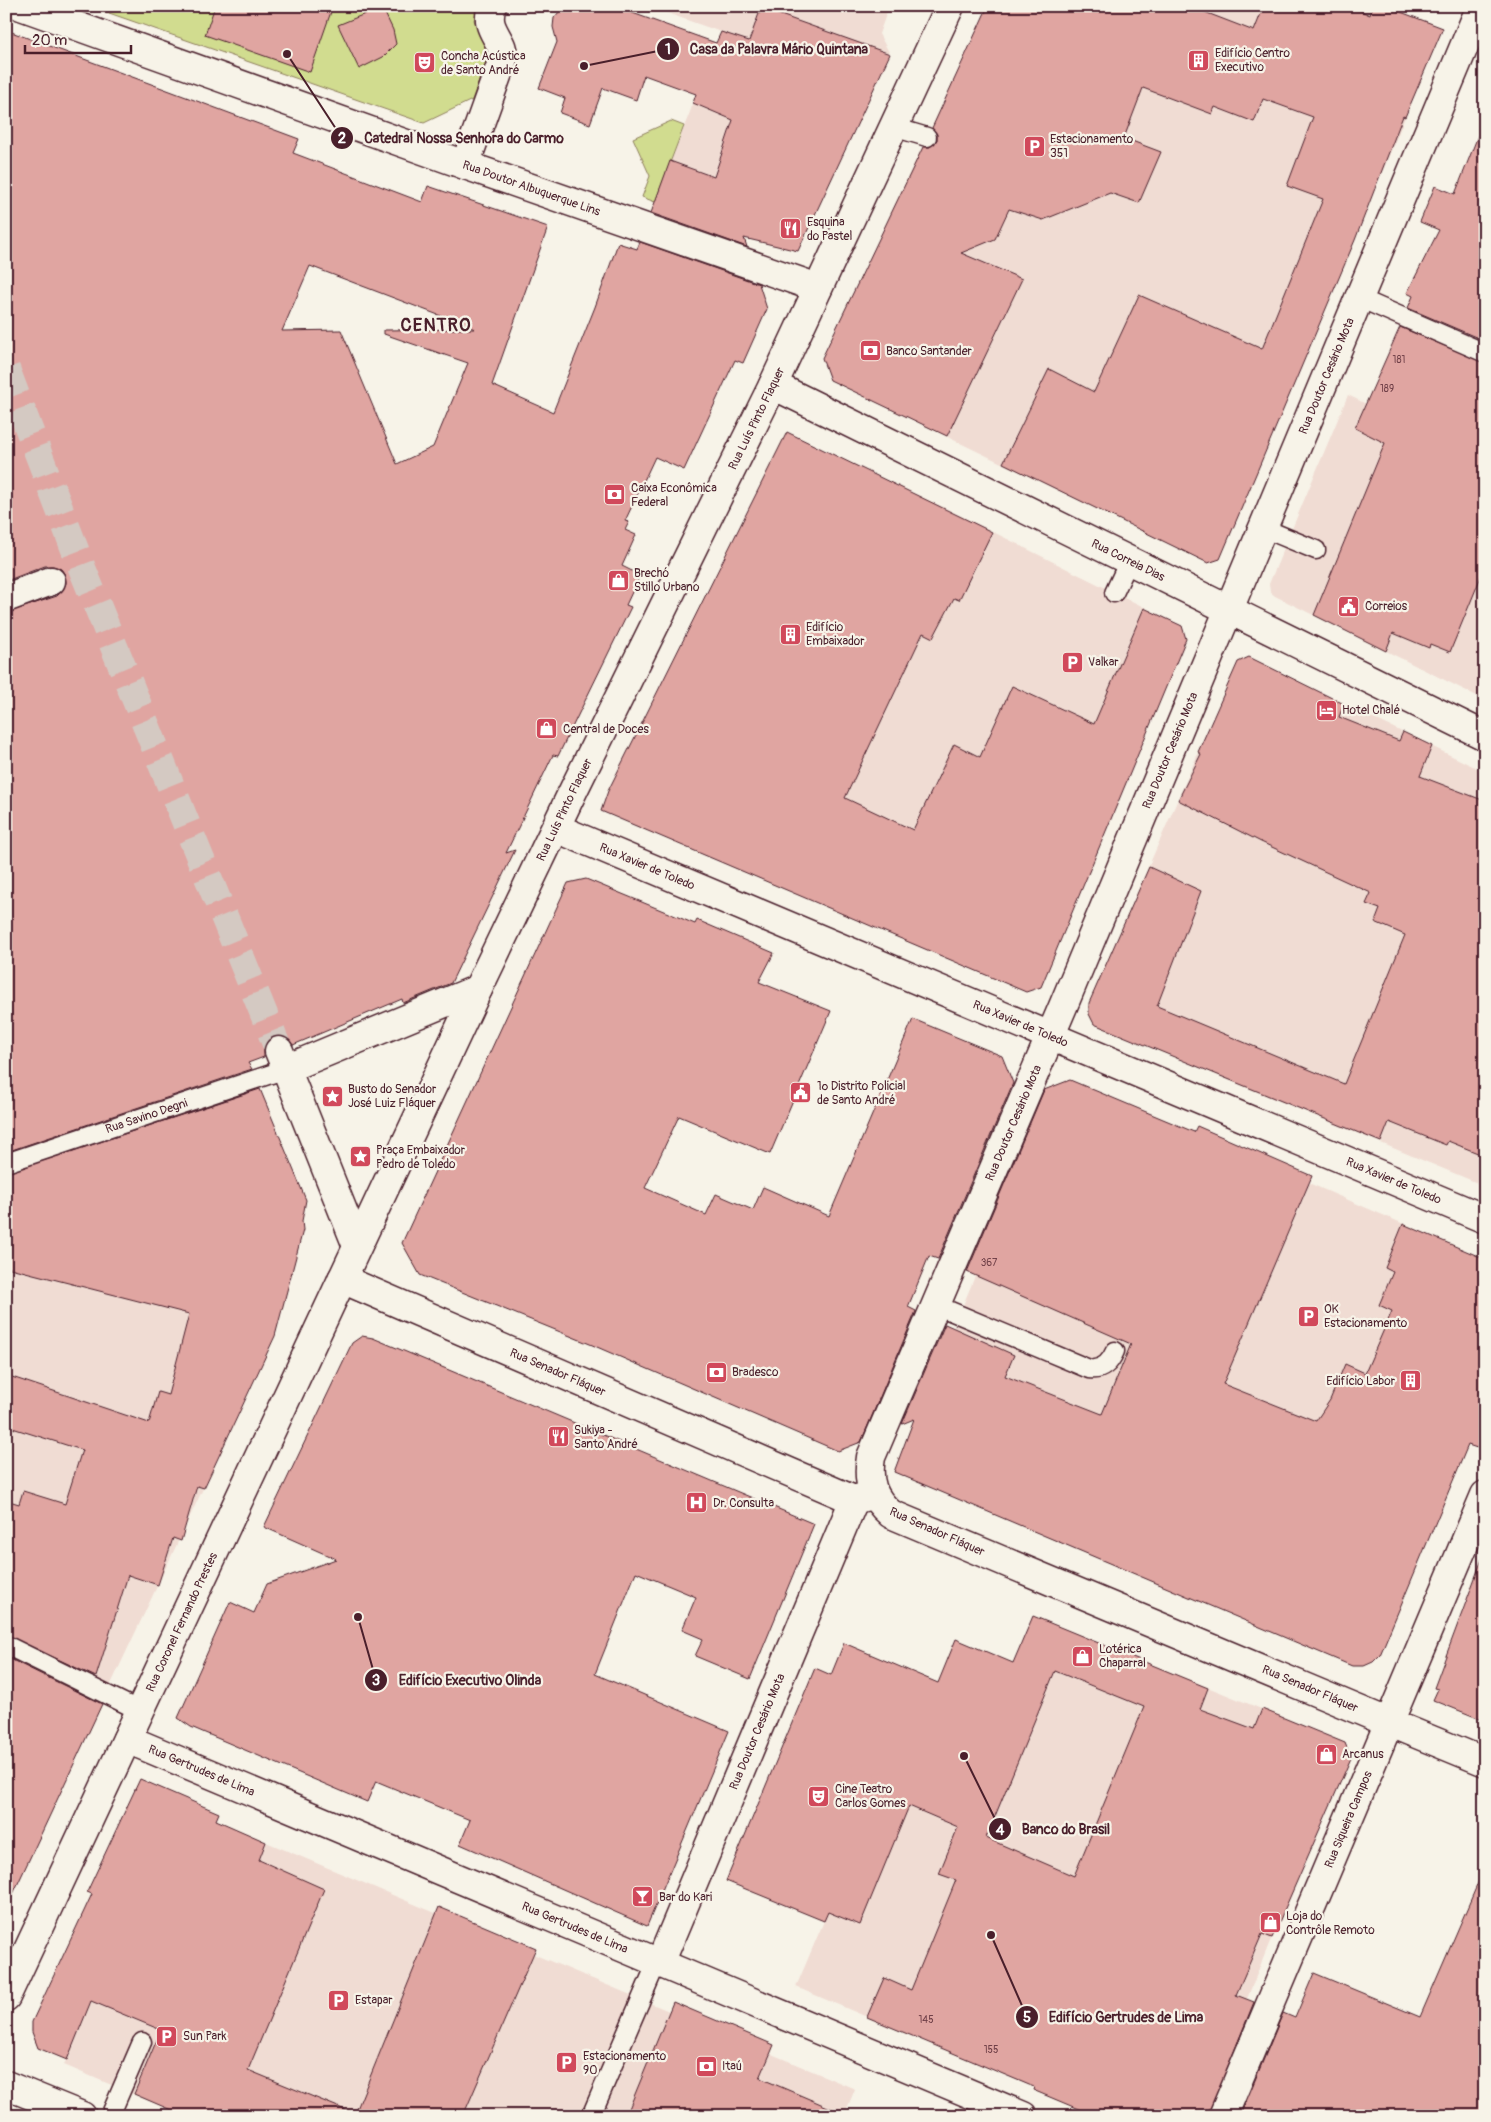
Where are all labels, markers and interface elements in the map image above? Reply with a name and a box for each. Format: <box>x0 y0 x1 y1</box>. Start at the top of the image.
scale bar <box>25 22 131 54</box>
text: 20 m <box>32 31 67 50</box>
callout: Casa da Palavra Mário Quintana <box>655 35 879 64</box>
text: 1 <box>665 40 671 59</box>
text: Casa da Palavra Mário Quintana <box>690 41 869 58</box>
place label: Edifício Centro Executivo <box>1215 46 1290 75</box>
building icon: Edifício Centro Executivo <box>1187 48 1211 72</box>
place label: Concha Acústica de Santo André <box>441 49 526 78</box>
theatre icon: Concha Acústica de Santo André <box>413 51 437 75</box>
callout: Catedral Nossa Senhora do Carmo <box>330 124 574 153</box>
text: 2 <box>338 129 346 148</box>
text: Catedral Nossa Senhora do Carmo <box>364 130 564 147</box>
place label: Estacionamento 351 <box>1050 132 1134 161</box>
parking icon: Estacionamento 351 <box>1022 134 1046 158</box>
street label: Rua Doutor Albuquerque Lins <box>461 157 603 219</box>
place label: Esquina do Pastel <box>807 215 853 244</box>
restaurant icon: Esquina do Pastel <box>779 217 803 241</box>
district label: CENTRO <box>401 314 471 337</box>
street label: Rua Doutor Cesário Mota <box>1295 315 1358 436</box>
bank icon: Banco Santander <box>858 339 882 363</box>
place label: Banco Santander <box>886 344 973 359</box>
house number: 181 <box>1393 354 1406 366</box>
street label: Rua Luís Pinto Flaquer <box>725 364 788 472</box>
house number: 189 <box>1380 383 1394 395</box>
place label: Caixa Econômica Federal <box>631 481 717 510</box>
bank icon: Caixa Econômica Federal <box>603 483 627 507</box>
street label: Rua Correia Dias <box>1089 536 1168 585</box>
place label: Brechó Stillo Urbano <box>634 566 700 595</box>
shop icon: Brechó Stillo Urbano <box>606 568 630 592</box>
public building icon: Correios <box>1337 594 1361 618</box>
place label: Correios <box>1365 599 1408 614</box>
place label: Edifício Embaixador <box>806 620 865 649</box>
building icon: Edifício Embaixador <box>778 622 802 646</box>
parking icon: Valkar <box>1060 650 1084 674</box>
place label: Valkar <box>1088 655 1119 670</box>
street label: Rua Doutor Cesário Mota <box>1139 690 1201 811</box>
hotel icon: Hotel Chalé <box>1314 698 1338 722</box>
place label: Hotel Chalé <box>1342 703 1400 718</box>
shop icon: Central de Doces <box>535 717 559 741</box>
place label: Central de Doces <box>563 722 649 737</box>
street label: Rua Luís Pinto Flaquer <box>533 755 596 863</box>
street label: Rua Xavier de Toledo <box>597 840 698 893</box>
street label: Rua Xavier de Toledo <box>971 997 1071 1050</box>
street label: Rua Doutor Cesário Mota <box>982 1062 1045 1183</box>
place label: 1º Distrito Policial de Santo André <box>817 1079 906 1108</box>
public building icon: 1º Distrito Policial de Santo André <box>789 1081 813 1105</box>
place label: Busto do Senador José Luiz Fláquer <box>348 1082 437 1111</box>
place icon: Busto do Senador José Luiz Fláquer <box>320 1084 344 1108</box>
street label: Rua Savino Degni <box>103 1095 189 1137</box>
place label: Praça Embaixador Pedro de Toledo <box>376 1143 466 1172</box>
place icon: Praça Embaixador Pedro de Toledo <box>348 1145 372 1169</box>
street label: Rua Xavier de Toledo <box>1344 1154 1444 1208</box>
house number: 367 <box>981 1257 998 1269</box>
place label: OK Estacionamento <box>1324 1302 1408 1331</box>
parking icon: OK Estacionamento <box>1296 1304 1320 1328</box>
street label: Rua Senador Fláquer <box>508 1345 609 1400</box>
bank icon: Bradesco <box>704 1360 728 1384</box>
place label: Bradesco <box>732 1365 779 1380</box>
building icon: Edifício Labor <box>1399 1369 1423 1393</box>
place label: Edifício Labor <box>1326 1374 1396 1389</box>
place label: Sukiya - Santo André <box>574 1423 638 1452</box>
restaurant icon: Sukiya - Santo André <box>546 1425 570 1449</box>
hospital icon: Dr. Consulta <box>685 1491 709 1515</box>
place label: Dr. Consulta <box>713 1496 774 1511</box>
street label: Rua Senador Fláquer <box>887 1504 988 1560</box>
street label: Rua Coronel Fernando Prestes <box>143 1549 221 1694</box>
place label: Lotérica Chaparral <box>1099 1642 1146 1671</box>
shop icon: Lotérica Chaparral <box>1071 1644 1095 1668</box>
street label: Rua Senador Fláquer <box>1260 1662 1361 1716</box>
callout: Edifício Executivo Olinda <box>364 1666 551 1695</box>
text: 3 <box>372 1671 380 1690</box>
street label: Rua Doutor Cesário Mota <box>726 1671 788 1792</box>
text: Edifício Executivo Olinda <box>399 1672 542 1689</box>
street label: Rua Gertrudes de Lima <box>146 1741 257 1800</box>
shop icon: Arcanus <box>1314 1742 1338 1766</box>
place label: Arcanus <box>1342 1747 1384 1762</box>
street label: Rua Siqueira Campos <box>1321 1768 1375 1870</box>
place label: Cine Teatro Carlos Gomes <box>835 1782 906 1811</box>
theatre icon: Cine Teatro Carlos Gomes <box>807 1784 831 1808</box>
callout: Banco do Brasil <box>987 1815 1120 1844</box>
text: 4 <box>996 1821 1005 1840</box>
text: Banco do Brasil <box>1022 1821 1110 1838</box>
bar icon: Bar do Kari <box>631 1885 655 1909</box>
place label: Bar do Kari <box>659 1890 712 1905</box>
street label: Rua Gertrudes de Lima <box>520 1898 631 1957</box>
place label: Loja do Contrôle Remoto <box>1286 1909 1375 1938</box>
shop icon: Loja do Contrôle Remoto <box>1258 1911 1282 1935</box>
parking icon: Estapar <box>327 1988 351 2012</box>
place label: Estapar <box>355 1993 393 2008</box>
callout: Edifício Gertrudes de Lima <box>1014 2003 1213 2032</box>
text: 5 <box>1023 2008 1031 2027</box>
text: Edifício Gertrudes de Lima <box>1049 2009 1204 2026</box>
house number: 145 <box>918 2014 934 2026</box>
parking icon: Sun Park <box>155 2024 179 2048</box>
place label: Sun Park <box>183 2029 226 2044</box>
house number: 155 <box>984 2044 998 2056</box>
place label: Estacionamento 90 <box>583 2049 667 2078</box>
parking icon: Estacionamento 90 <box>555 2051 579 2075</box>
bank icon: Itaú <box>694 2054 718 2078</box>
place label: Itaú <box>722 2059 742 2074</box>

